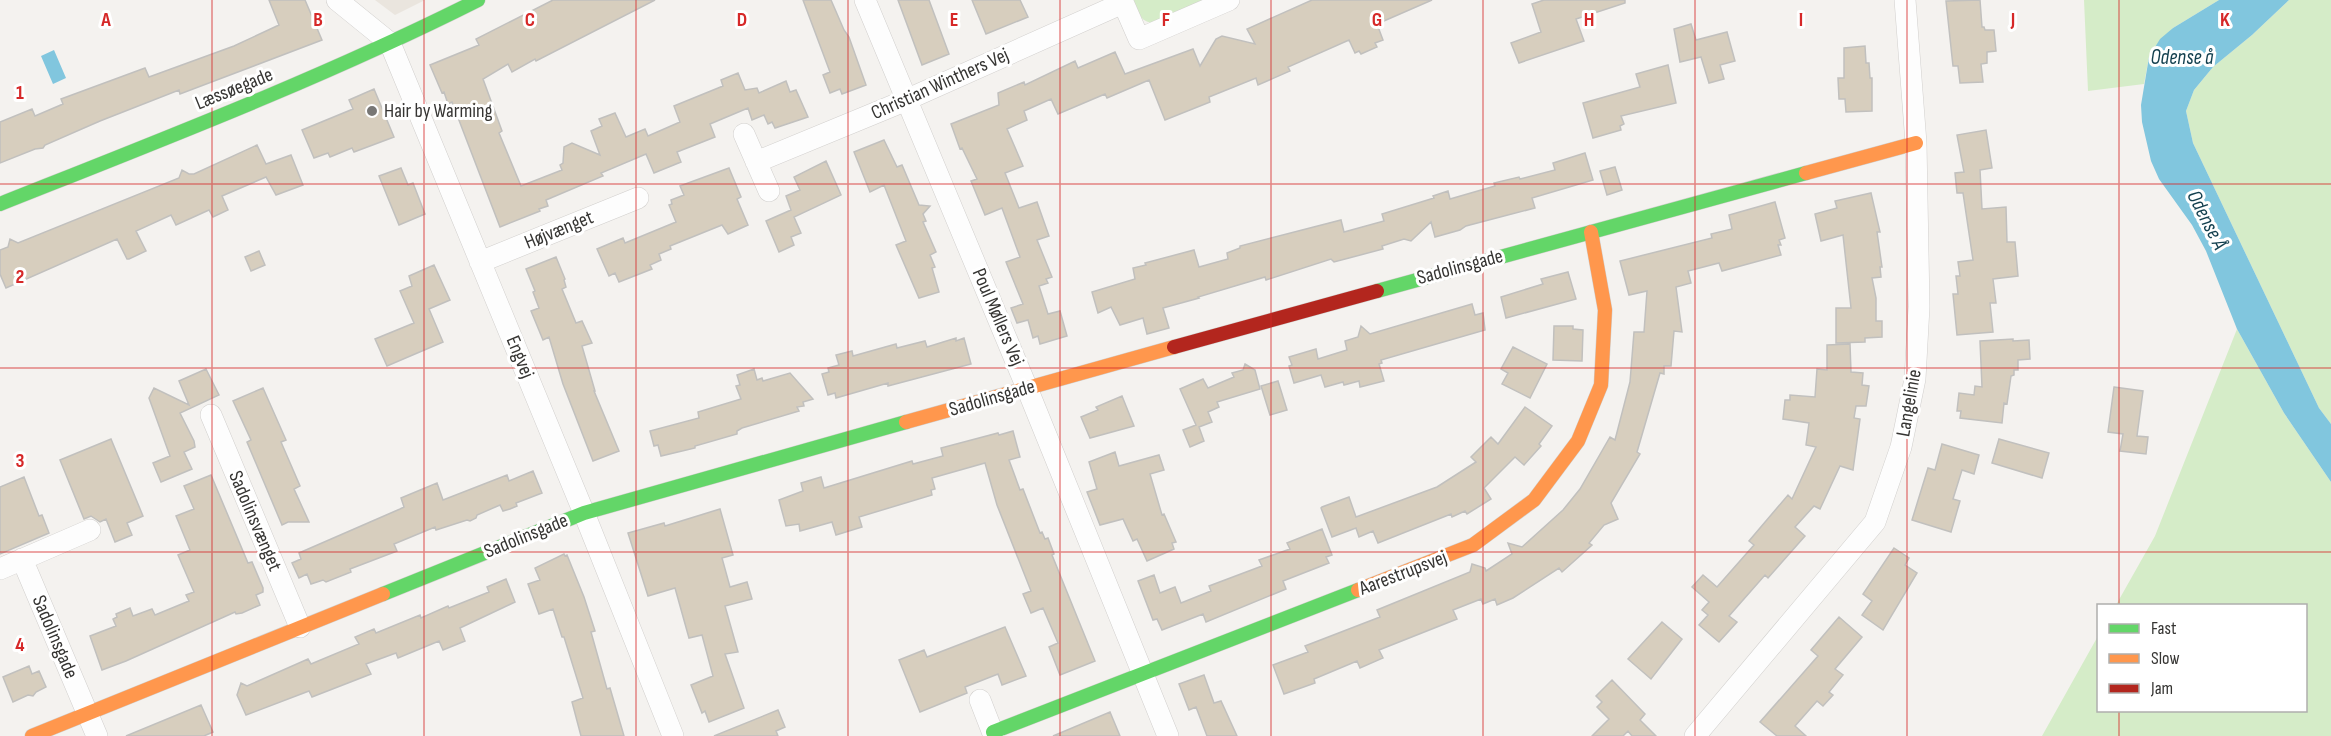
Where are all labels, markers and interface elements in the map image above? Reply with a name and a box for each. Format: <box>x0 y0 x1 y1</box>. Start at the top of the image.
text: A <box>100 8 111 32</box>
text: B <box>313 8 323 32</box>
text: C <box>525 8 535 32</box>
text: D <box>737 8 747 32</box>
text: E <box>950 8 958 32</box>
text: F <box>1162 8 1170 32</box>
text: G <box>1372 8 1382 32</box>
text: H <box>1584 8 1594 32</box>
text: I <box>1799 8 1803 32</box>
text: J <box>2010 8 2015 32</box>
text: K <box>2220 8 2230 32</box>
street label: Christian Winthers Vej <box>867 43 1013 125</box>
water label: Odense å <box>2150 45 2214 70</box>
street label: Læssøegade <box>192 63 276 115</box>
text: 1 <box>16 81 24 105</box>
place label: Hair by Warming <box>384 99 493 123</box>
marker: Hair by Warming <box>365 104 379 118</box>
water label: Odense Å <box>2181 186 2233 254</box>
street label: Højvænget <box>521 205 597 255</box>
street label: Sadolinsgade <box>1414 244 1506 290</box>
text: 2 <box>16 265 24 289</box>
street label: Poul Møllers Vej <box>967 265 1029 369</box>
street label: Engvej <box>501 332 539 382</box>
street label: Langelinie <box>1891 368 1927 438</box>
street label: Sadolinsgade <box>946 374 1038 422</box>
text: 3 <box>16 449 25 473</box>
street label: Sadolinsvænget <box>223 467 287 575</box>
street label: Sadolinsgade <box>481 508 571 564</box>
street label: Aarestrupsvej <box>1355 545 1450 601</box>
street label: Sadolinsgade <box>27 592 83 682</box>
legend <box>2097 604 2307 712</box>
text: Fast <box>2151 618 2177 639</box>
text: 4 <box>15 633 25 657</box>
text: Slow <box>2151 648 2180 669</box>
text: Jam <box>2150 678 2173 699</box>

